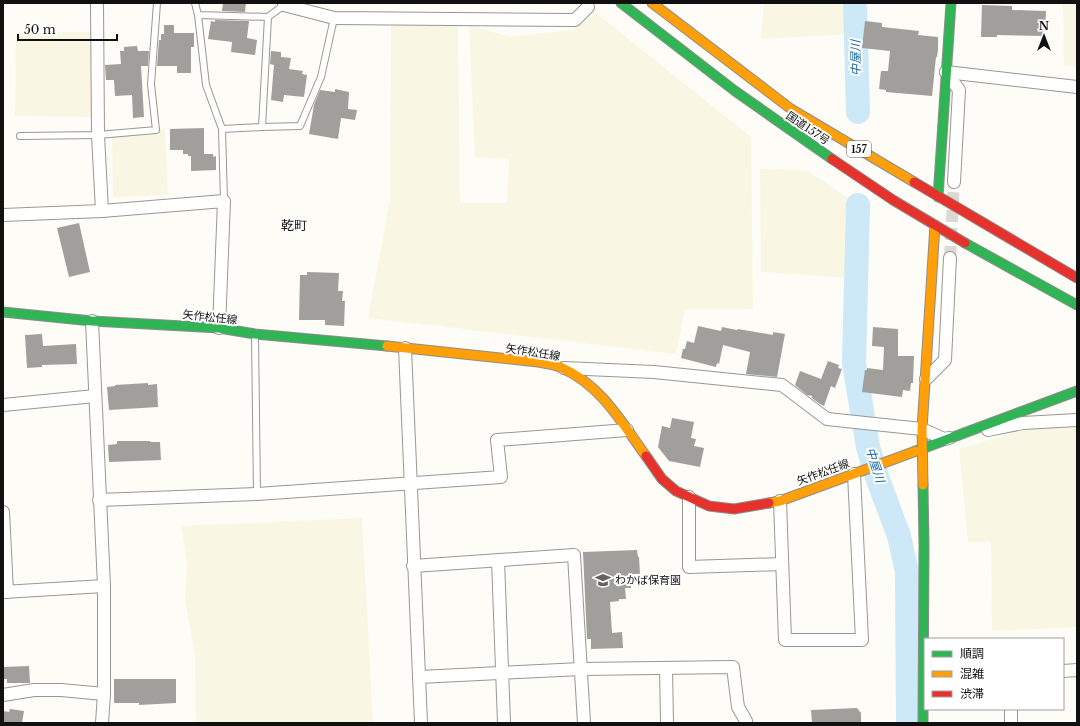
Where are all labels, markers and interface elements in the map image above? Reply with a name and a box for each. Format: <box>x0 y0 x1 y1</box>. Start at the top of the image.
scale bar <box>18 16 117 42</box>
north arrow <box>1024 16 1064 56</box>
text: N <box>1039 19 1050 33</box>
text: 50 m <box>24 22 56 37</box>
water label: 中屋川 <box>848 38 863 76</box>
street label: 国道157号 <box>783 108 833 148</box>
road number: 157 <box>847 141 871 157</box>
district label: 乾町 <box>281 217 307 234</box>
street label: 矢作松任線 <box>182 307 238 327</box>
street label: 矢作松任線 <box>505 341 561 363</box>
water label: 中屋川 <box>863 445 889 486</box>
street label: 矢作松任線 <box>795 456 851 488</box>
school or university icon: わかば保育園 <box>594 571 612 589</box>
place label: わかば保育園 <box>615 573 681 587</box>
legend <box>924 638 1064 710</box>
text: 順調 <box>960 646 984 661</box>
text: 混雑 <box>960 666 984 681</box>
text: 渋滞 <box>960 686 984 701</box>

